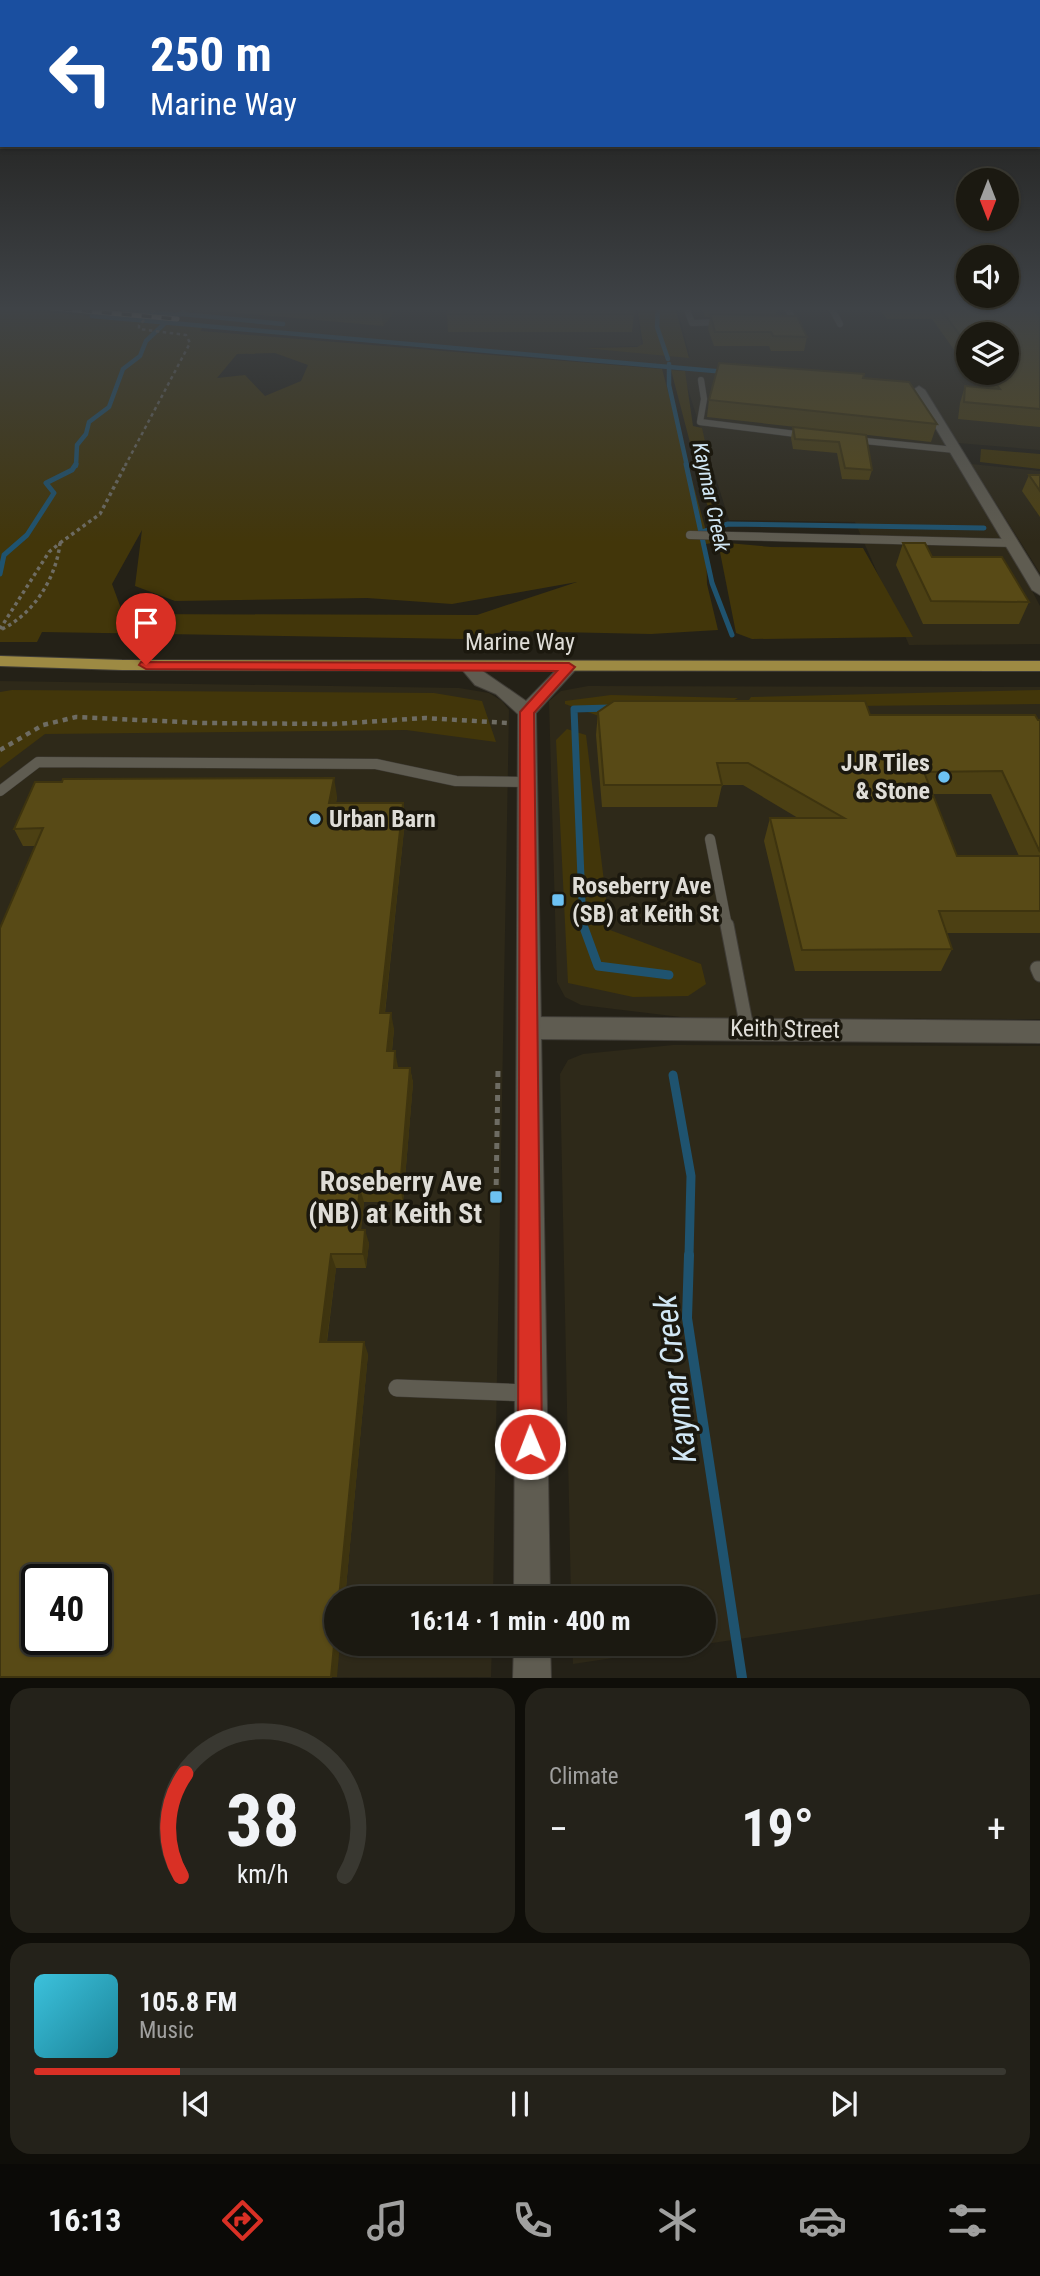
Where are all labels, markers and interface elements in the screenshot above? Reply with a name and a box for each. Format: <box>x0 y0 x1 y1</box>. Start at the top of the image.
text: 250 m <box>150 26 272 83</box>
icon: left <box>35 28 126 119</box>
text: Marine Way <box>150 85 297 123</box>
north arrow <box>956 168 1018 231</box>
map controls <box>956 168 1019 385</box>
button: sound <box>956 245 1019 308</box>
button: layers <box>956 322 1019 385</box>
water label: Kaymar Creek <box>688 440 734 555</box>
pin <box>116 593 176 665</box>
icon: arrive <box>127 604 165 642</box>
street label: Marine Way <box>465 628 575 656</box>
place label: JJR Tiles & Stone <box>841 749 930 805</box>
marker: JJR Tiles & Stone <box>936 769 952 785</box>
place label: Urban Barn <box>329 805 436 833</box>
marker: Urban Barn <box>307 811 323 827</box>
place label: Roseberry Ave (SB) at Keith St <box>572 872 719 928</box>
marker: Roseberry Ave (SB) at Keith St <box>550 892 566 908</box>
street label: Keith Street <box>730 1014 840 1044</box>
place label: Roseberry Ave (NB) at Keith St <box>308 1165 482 1230</box>
marker: Roseberry Ave (NB) at Keith St <box>488 1189 504 1205</box>
water label: Kaymar Creek <box>646 1292 704 1465</box>
position arrow <box>493 1407 567 1481</box>
speed limit sign: 40 <box>21 1564 112 1655</box>
text: 16:14 · 1 min · 400 m <box>410 1606 630 1636</box>
text: Climate <box>549 1763 619 1790</box>
text: 38 <box>226 1779 299 1865</box>
text: 19° <box>741 1798 814 1859</box>
text: − <box>549 1807 568 1851</box>
text: + <box>987 1807 1006 1851</box>
text: km/h <box>237 1860 288 1889</box>
text: 105.8 FM <box>139 1987 237 2017</box>
text: Music <box>139 2017 194 2044</box>
icon: previous <box>177 2085 215 2123</box>
icon: pause <box>501 2085 539 2123</box>
icon: next <box>825 2085 863 2123</box>
icon: directions <box>218 2196 267 2245</box>
icon: music <box>363 2196 412 2245</box>
icon: phone <box>508 2196 557 2245</box>
icon: climate <box>653 2196 702 2245</box>
icon: car <box>798 2196 847 2245</box>
icon: filters <box>943 2196 992 2245</box>
text: 16:13 <box>48 2201 121 2239</box>

